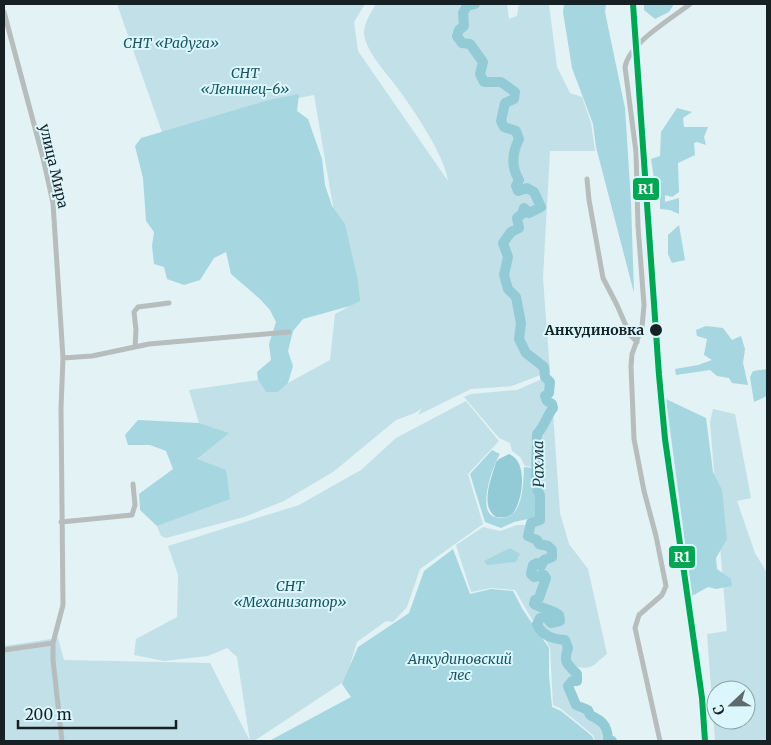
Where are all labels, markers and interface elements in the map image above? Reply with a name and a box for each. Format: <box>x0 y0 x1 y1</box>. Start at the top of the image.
park label: СНТ «Радуга» <box>123 34 219 52</box>
park label: СНТ «Ленинец-6» <box>201 64 289 98</box>
street label: улица Мира <box>36 122 73 210</box>
line badge: R1 <box>632 177 660 201</box>
text: R1 <box>638 180 655 198</box>
place label: Анкудиновка <box>544 321 644 339</box>
marker: Анкудиновка <box>648 322 664 338</box>
water label: Рахма <box>528 440 548 488</box>
line badge: R1 <box>668 545 696 569</box>
text: R1 <box>674 548 691 566</box>
park label: СНТ «Механизатор» <box>233 577 347 611</box>
park label: Анкудиновский лес <box>407 650 512 684</box>
north arrow <box>706 680 756 730</box>
scale bar <box>18 698 175 730</box>
text: С <box>709 702 729 718</box>
text: 200 m <box>25 705 72 724</box>

